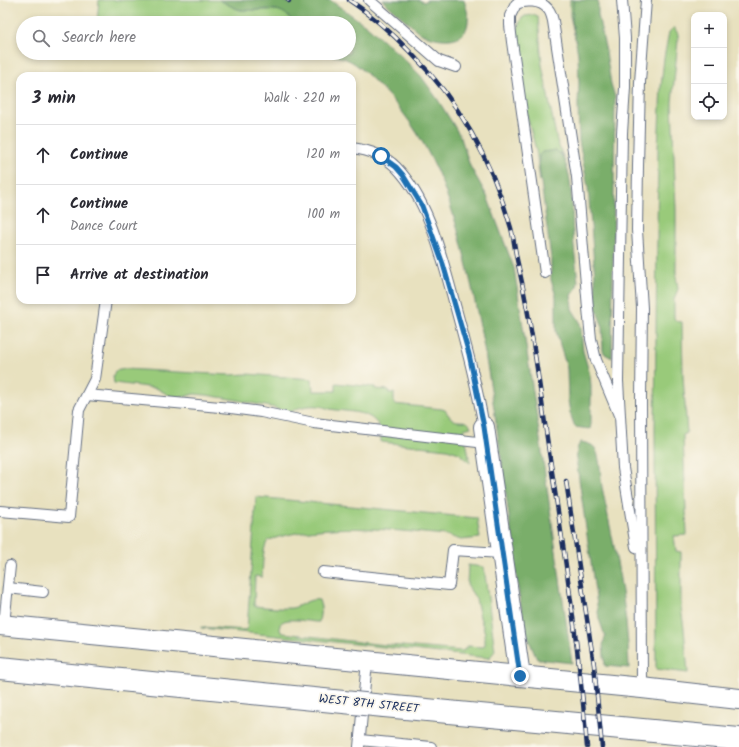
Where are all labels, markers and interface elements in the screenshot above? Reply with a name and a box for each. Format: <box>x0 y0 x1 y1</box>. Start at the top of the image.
map controls <box>691 12 727 120</box>
button: + <box>691 12 727 48</box>
search box <box>16 16 356 60</box>
text: Search here <box>62 26 136 50</box>
icon: search <box>30 27 52 49</box>
button: − <box>691 48 727 84</box>
button: locate <box>691 84 727 120</box>
text: 3 min <box>32 85 76 112</box>
text: Walk · 220 m <box>264 88 340 109</box>
text: Continue <box>70 143 128 167</box>
icon: ahead <box>32 144 54 166</box>
text: 120 m <box>306 144 340 165</box>
route start <box>372 147 390 165</box>
text: Continue <box>70 192 128 216</box>
icon: ahead <box>32 204 54 226</box>
text: 100 m <box>307 204 340 225</box>
text: Dance Court <box>70 216 138 237</box>
text: Arrive at destination <box>70 263 209 287</box>
icon: arrive <box>32 264 54 286</box>
route end <box>511 667 529 685</box>
street label: WEST 8TH STREET <box>318 689 422 719</box>

